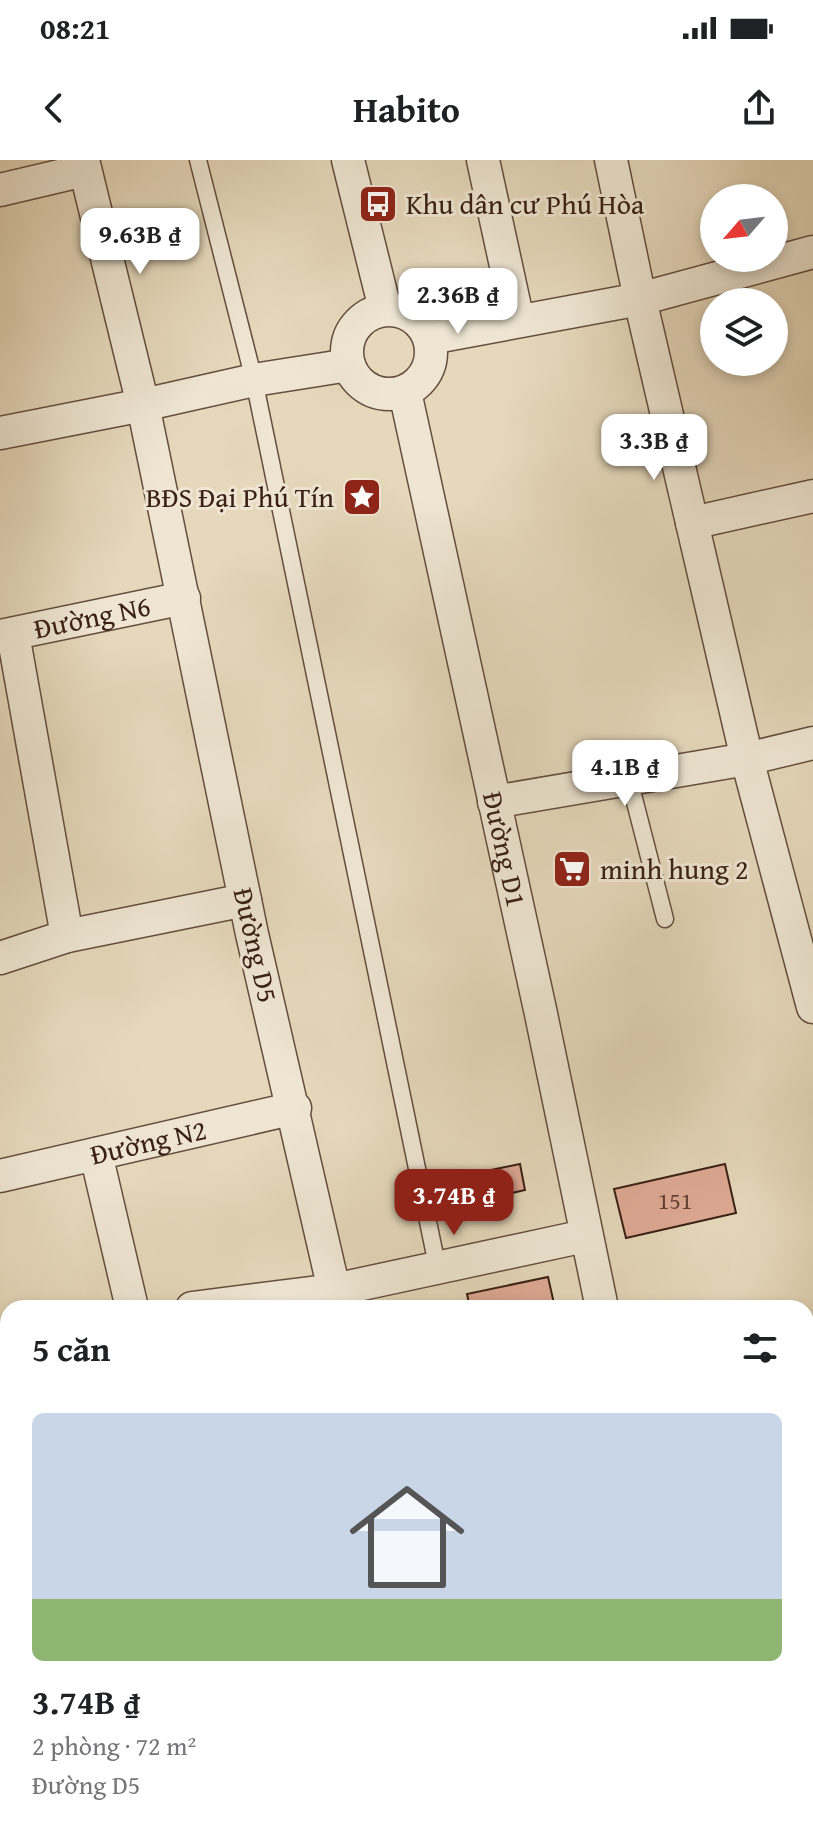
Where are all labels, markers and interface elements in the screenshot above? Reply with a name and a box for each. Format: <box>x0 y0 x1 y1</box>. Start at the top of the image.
text: 08:21 <box>40 6 111 50</box>
text: Habito <box>353 82 460 135</box>
icon: back <box>32 86 76 130</box>
icon: share <box>737 86 781 130</box>
bus stop icon: Khu dân cư Phú Hòa <box>357 183 399 225</box>
place label: Khu dân cư Phú Hòa <box>406 183 645 224</box>
north arrow <box>700 184 788 272</box>
map controls <box>700 184 788 376</box>
pin: 9.63B ₫ <box>66 208 214 276</box>
text: 9.63B ₫ <box>98 214 182 253</box>
pin: 2.36B ₫ <box>384 268 532 336</box>
text: 2.36B ₫ <box>416 274 500 313</box>
button: layers <box>700 288 788 376</box>
pin: 3.3B ₫ <box>589 414 719 482</box>
text: 3.3B ₫ <box>619 420 689 459</box>
place label: BĐS Đại Phú Tín <box>146 476 334 517</box>
place icon: BĐS Đại Phú Tín <box>341 476 383 518</box>
street label: Đường N6 <box>30 584 154 649</box>
pin: 4.1B ₫ <box>560 740 690 808</box>
text: 4.1B ₫ <box>590 746 660 785</box>
street label: Đường D1 <box>473 788 538 910</box>
supermarket icon: minh hung 2 <box>551 848 593 890</box>
place label: minh hung 2 <box>600 848 749 889</box>
street label: Đường D5 <box>223 883 290 1006</box>
street label: Đường N2 <box>86 1108 210 1175</box>
pin: 3.74B ₫ <box>380 1169 528 1237</box>
text: 3.74B ₫ <box>412 1175 496 1214</box>
house number: 151 <box>658 1183 692 1218</box>
text: 5 căn <box>32 1324 110 1373</box>
icon: filters <box>738 1326 782 1370</box>
icon: home <box>335 1465 479 1609</box>
text: 3.74B ₫ <box>32 1677 141 1726</box>
text: 2 phòng · 72 m² <box>32 1726 196 1765</box>
text: Đường D5 <box>32 1765 140 1804</box>

